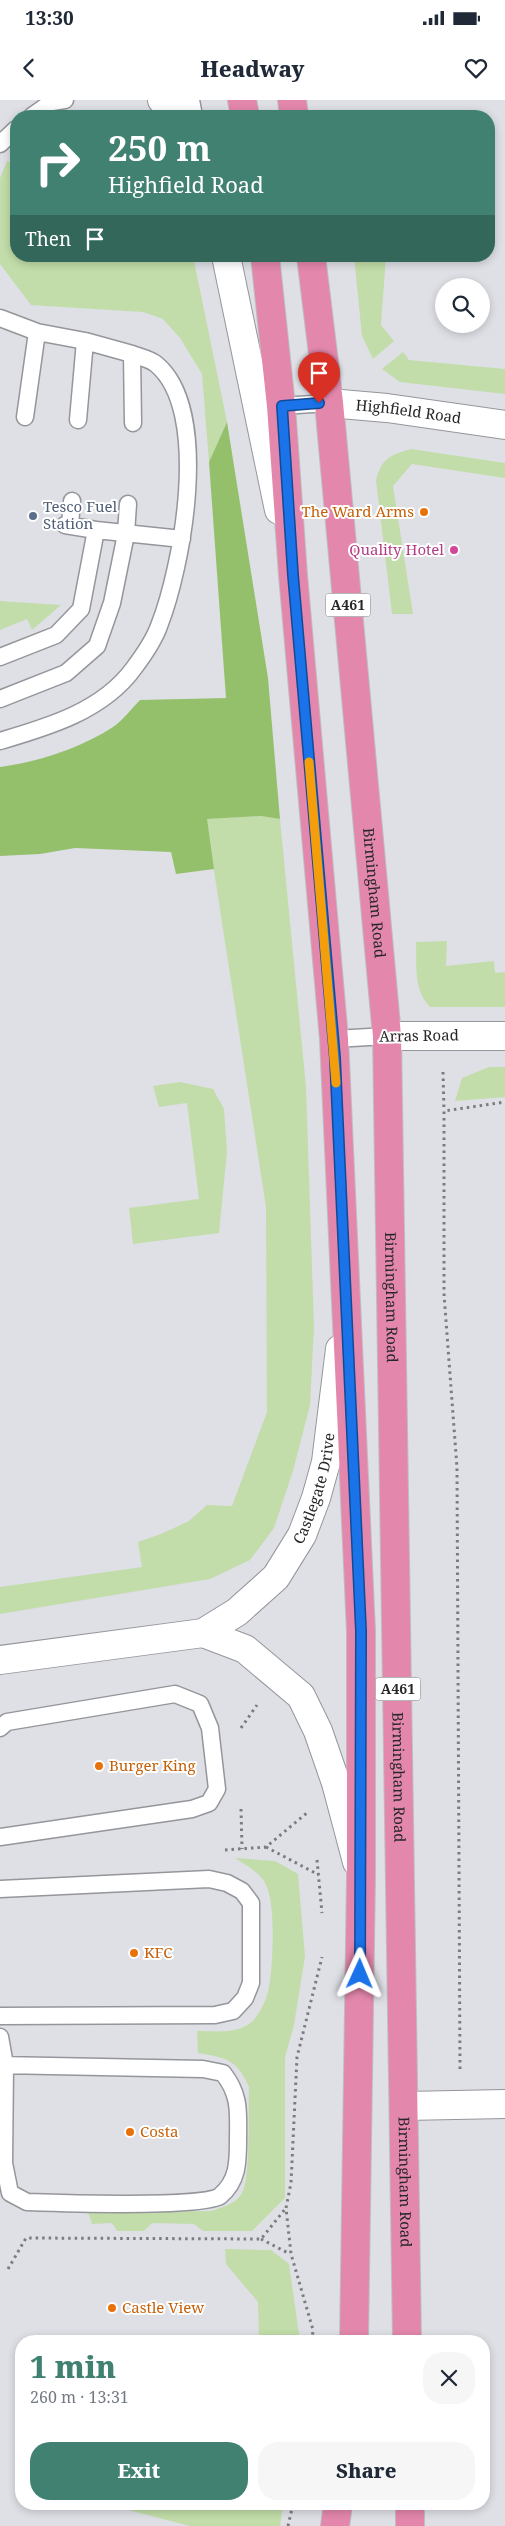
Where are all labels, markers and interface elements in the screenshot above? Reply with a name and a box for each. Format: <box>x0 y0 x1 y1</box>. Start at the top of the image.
text: 13:30 <box>25 5 74 31</box>
text: Headway <box>201 53 304 83</box>
icon: back <box>15 54 43 82</box>
icon: heart <box>462 54 490 82</box>
text: 250 m <box>108 124 211 171</box>
icon: right <box>25 130 90 195</box>
text: Highfield Road <box>108 169 264 199</box>
icon: arrive <box>81 225 109 253</box>
text: Then <box>25 226 71 252</box>
map controls <box>435 278 490 333</box>
button: search <box>435 278 490 333</box>
pin <box>298 352 340 403</box>
icon: arrive <box>305 359 333 387</box>
street label: Highfield Road <box>355 394 463 428</box>
place label: Tesco Fuel Station <box>43 496 118 533</box>
place label: The Ward Arms <box>301 501 414 521</box>
marker: The Ward Arms <box>418 506 430 518</box>
marker: Tesco Fuel Station <box>27 510 39 522</box>
place label: Quality Hotel <box>349 539 444 559</box>
marker: Quality Hotel <box>448 544 460 556</box>
road number: A461 <box>326 594 370 616</box>
street label: Birmingham Road <box>359 827 391 959</box>
street label: Arras Road <box>379 1024 459 1046</box>
street label: Birmingham Road <box>381 1232 403 1363</box>
street label: Castlegate Drive <box>288 1432 339 1548</box>
road number: A461 <box>376 1678 420 1700</box>
street label: Birmingham Road <box>388 1712 410 1843</box>
place label: Burger King <box>109 1755 196 1775</box>
marker: Burger King <box>93 1760 105 1772</box>
place label: KFC <box>144 1942 173 1962</box>
marker: KFC <box>128 1947 140 1959</box>
position arrow <box>333 1947 385 1999</box>
street label: Birmingham Road <box>395 2117 417 2248</box>
place label: Costa <box>140 2121 178 2141</box>
marker: Costa <box>124 2126 136 2138</box>
place label: Castle View <box>122 2297 204 2317</box>
marker: Castle View <box>106 2302 118 2314</box>
text: 1 min <box>30 2346 116 2387</box>
button: close <box>423 2352 475 2404</box>
text: 260 m · 13:31 <box>30 2386 129 2408</box>
button: Exit <box>30 2442 248 2500</box>
button: Share <box>258 2442 475 2500</box>

